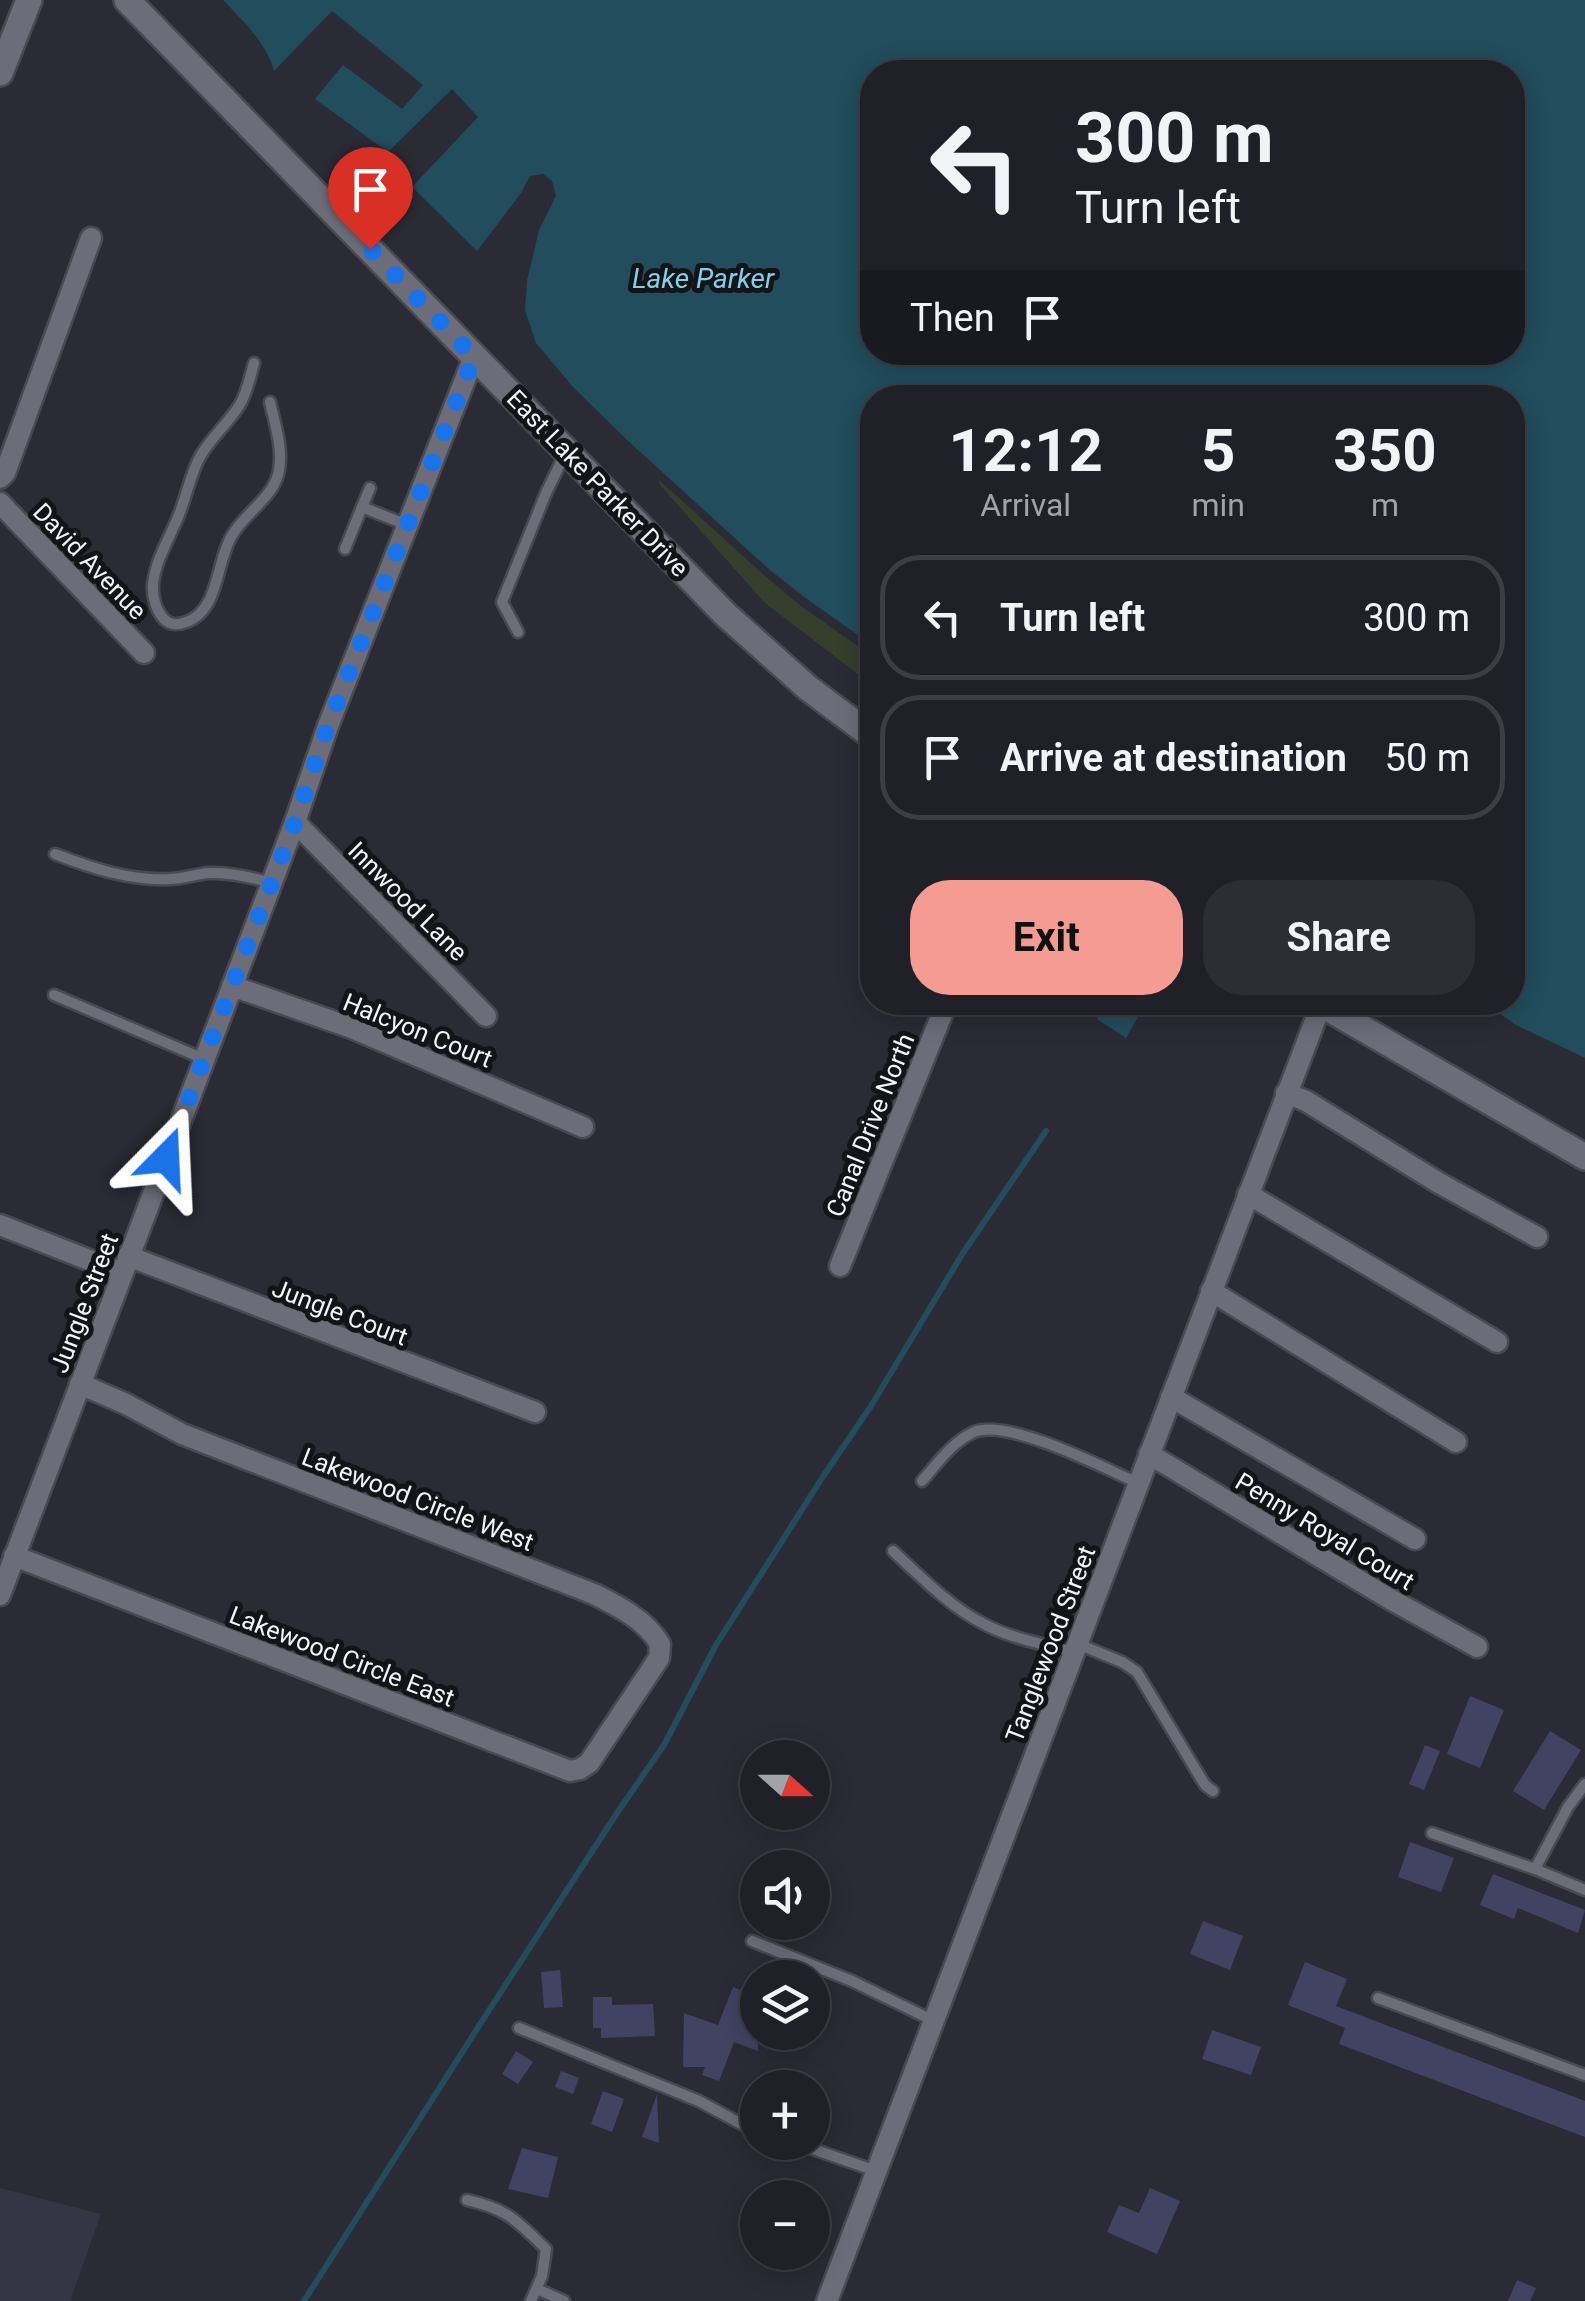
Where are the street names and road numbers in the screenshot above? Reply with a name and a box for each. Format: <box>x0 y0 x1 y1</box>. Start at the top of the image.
street label: East Lake Parker Drive <box>501 384 694 583</box>
street label: David Avenue <box>27 497 152 625</box>
street label: Innwood Lane <box>342 836 473 967</box>
street label: Halcyon Court <box>339 987 497 1074</box>
street label: Canal Drive North <box>820 1029 920 1221</box>
street label: Jungle Street <box>45 1229 124 1377</box>
street label: Jungle Court <box>268 1273 412 1352</box>
street label: Lakewood Circle West <box>298 1442 538 1557</box>
street label: Penny Royal Court <box>1230 1467 1419 1596</box>
street label: Tanglewood Street <box>1000 1542 1101 1746</box>
street label: Lakewood Circle East <box>225 1600 458 1713</box>

